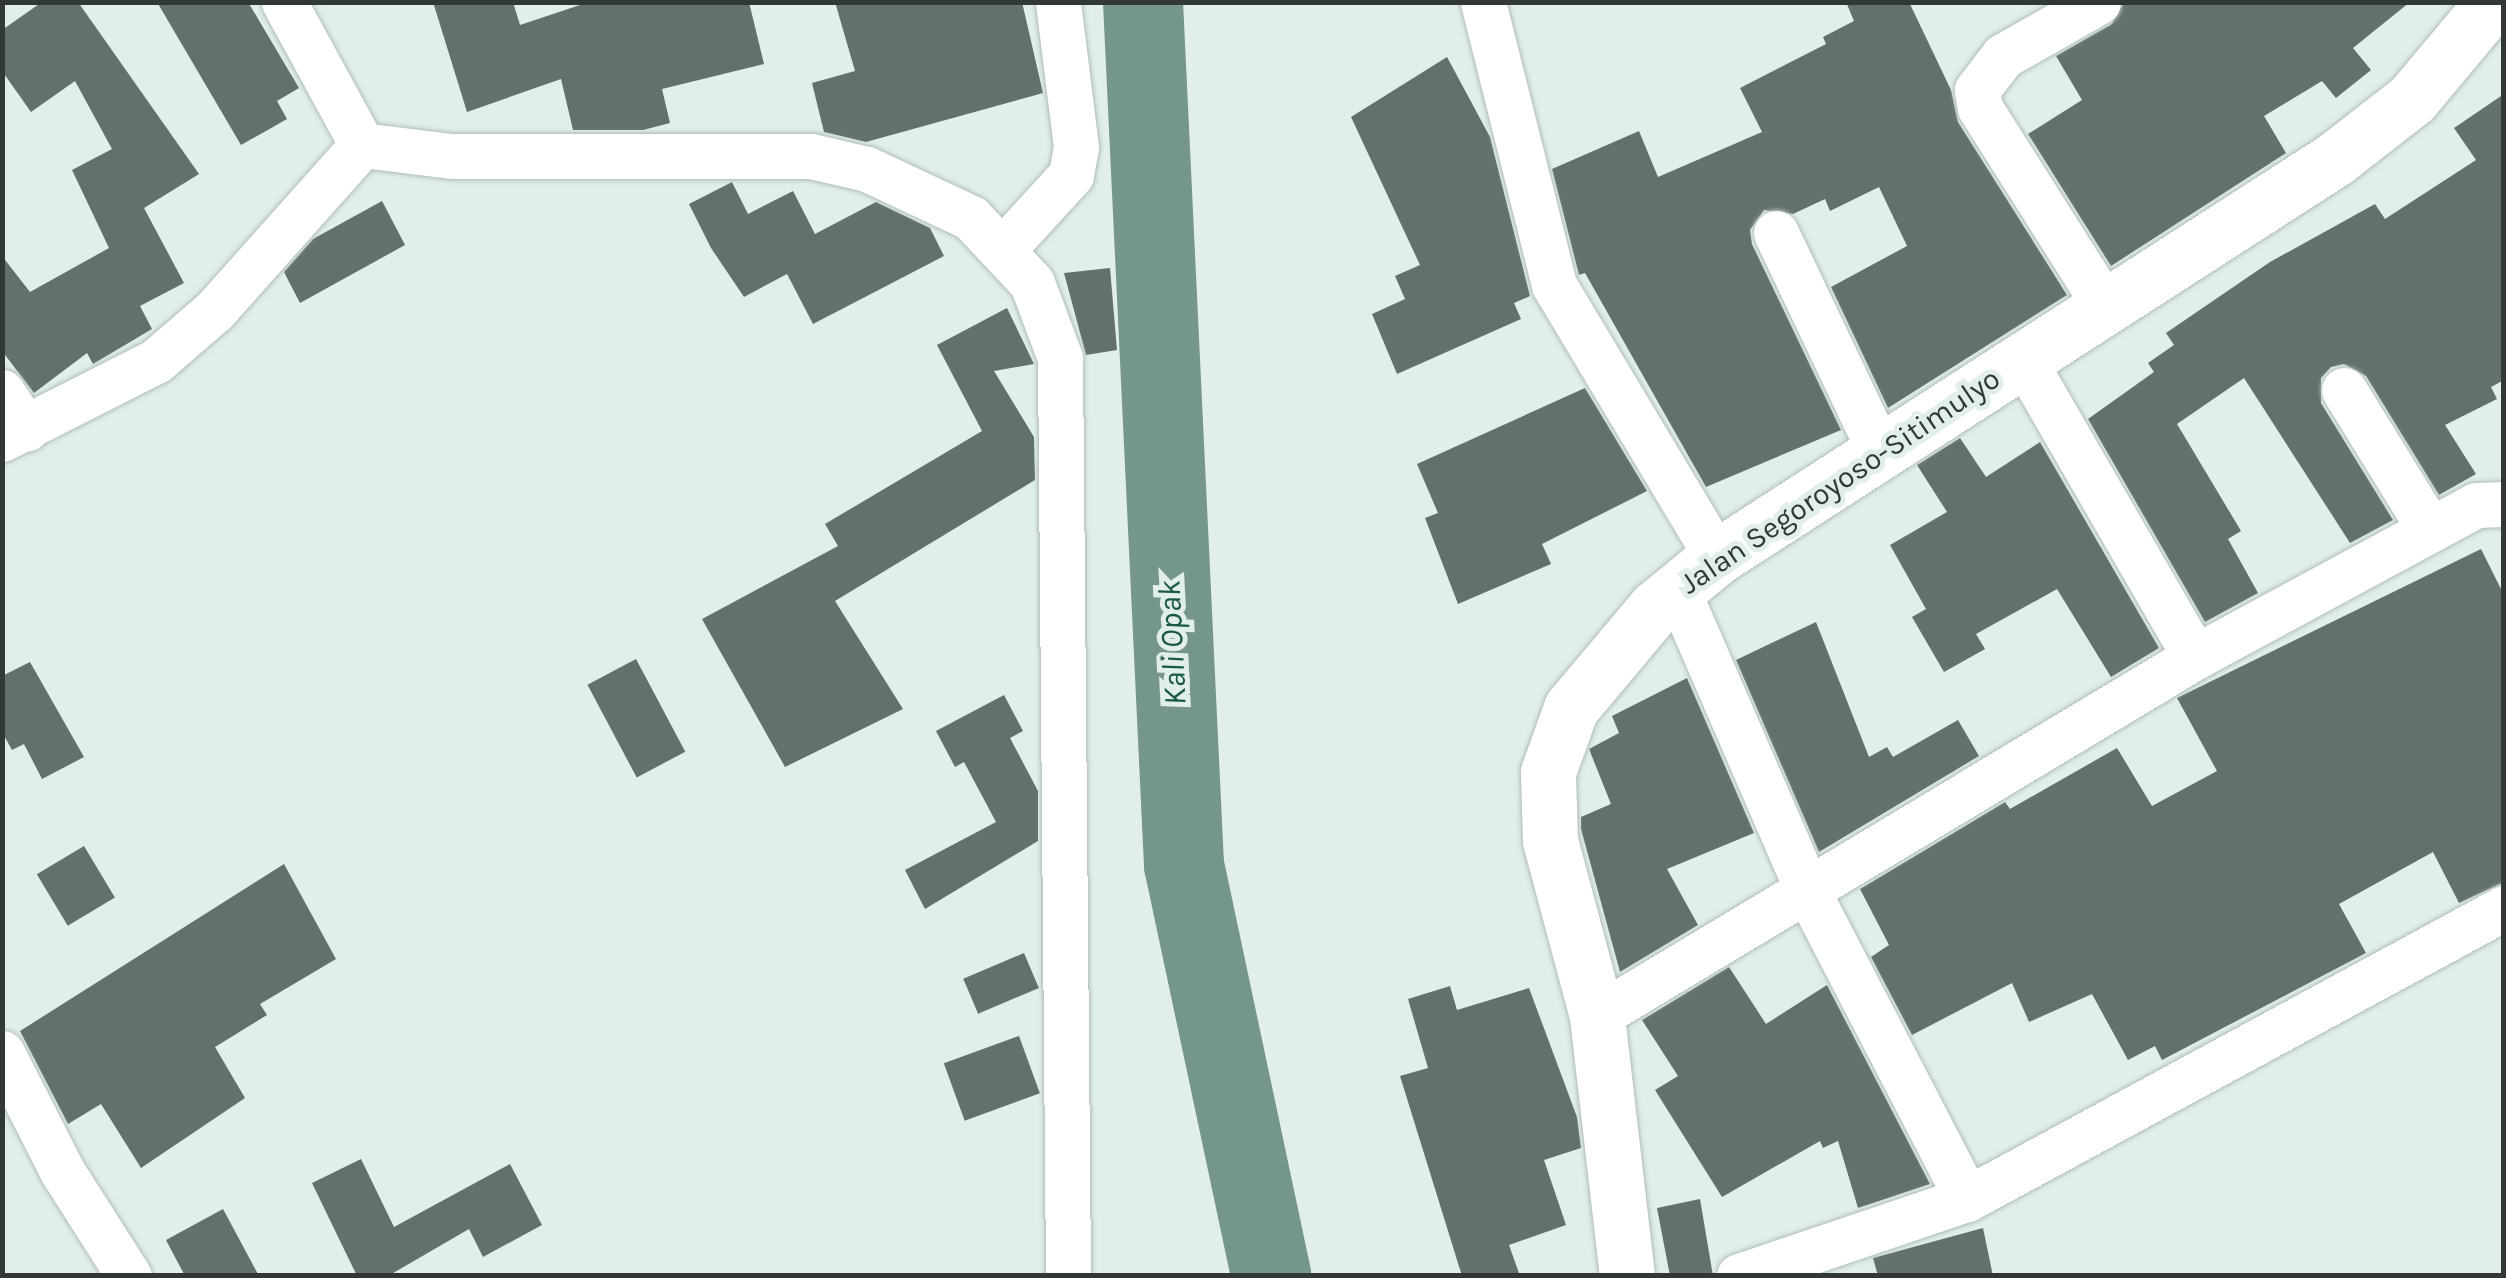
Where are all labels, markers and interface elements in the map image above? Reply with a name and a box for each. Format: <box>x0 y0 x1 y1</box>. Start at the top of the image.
street label: Jalan Segoroyoso-Sitimulyo <box>1673 360 2007 602</box>
water label: Kali Opak <box>1151 579 1195 707</box>

